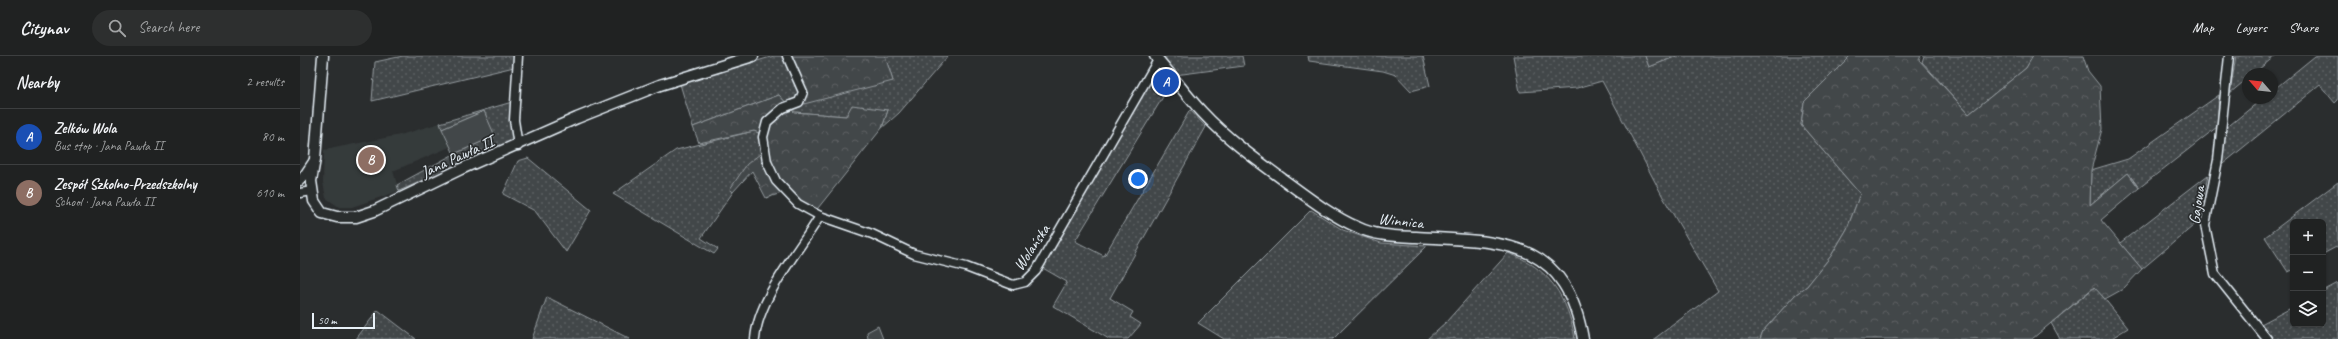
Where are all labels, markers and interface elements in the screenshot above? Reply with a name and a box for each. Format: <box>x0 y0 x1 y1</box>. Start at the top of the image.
search box <box>92 10 372 46</box>
text: Citynav <box>20 16 68 40</box>
icon: search <box>106 17 128 39</box>
text: Search here <box>138 18 199 37</box>
text: Map <box>2192 19 2214 36</box>
text: Layers <box>2236 19 2267 36</box>
text: Share <box>2289 19 2318 36</box>
pin: A <box>1153 67 1179 97</box>
north arrow <box>2242 68 2278 104</box>
text: Nearby <box>16 72 59 93</box>
text: 2 results <box>246 74 284 90</box>
text: Zelków Wola <box>54 119 116 138</box>
text: A <box>26 129 32 145</box>
text: 80 m <box>262 129 284 145</box>
street label: Jana Pawła II <box>417 130 500 183</box>
text: Bus stop · Jana Pawła II <box>54 138 164 154</box>
pin: B <box>358 145 384 175</box>
your location <box>1128 169 1148 189</box>
text: Zespół Szkolno-Przedszkolny <box>54 175 197 194</box>
street label: Gajowa <box>2184 183 2210 226</box>
text: B <box>26 185 32 201</box>
text: 610 m <box>256 185 284 201</box>
text: School · Jana Pawła II <box>54 194 154 210</box>
street label: Winnica <box>1378 209 1426 233</box>
map controls <box>2290 219 2326 327</box>
button: + <box>2290 219 2326 255</box>
street label: Wolańska <box>1009 220 1055 275</box>
button: − <box>2290 255 2326 291</box>
button: layers <box>2290 291 2326 327</box>
scale bar <box>312 311 375 330</box>
text: 50 m <box>318 313 337 327</box>

